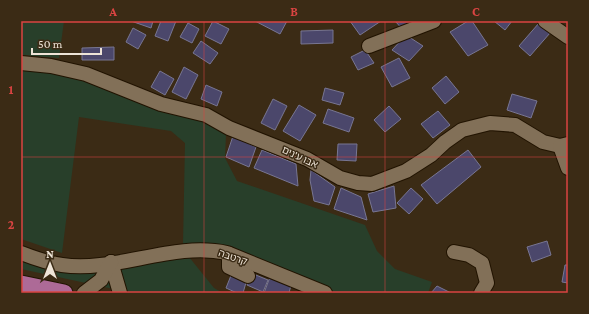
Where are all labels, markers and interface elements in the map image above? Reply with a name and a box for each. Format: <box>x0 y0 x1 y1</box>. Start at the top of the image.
text: A <box>108 4 117 19</box>
text: B <box>290 4 298 19</box>
text: C <box>472 4 480 19</box>
scale bar <box>32 30 101 56</box>
text: 50 m <box>38 37 63 51</box>
text: 1 <box>9 82 14 97</box>
street label: אבו ע'נים <box>280 144 320 170</box>
text: 2 <box>8 217 15 232</box>
north arrow <box>30 244 70 284</box>
street label: קרטבה <box>217 247 249 267</box>
text: N <box>46 248 54 260</box>

